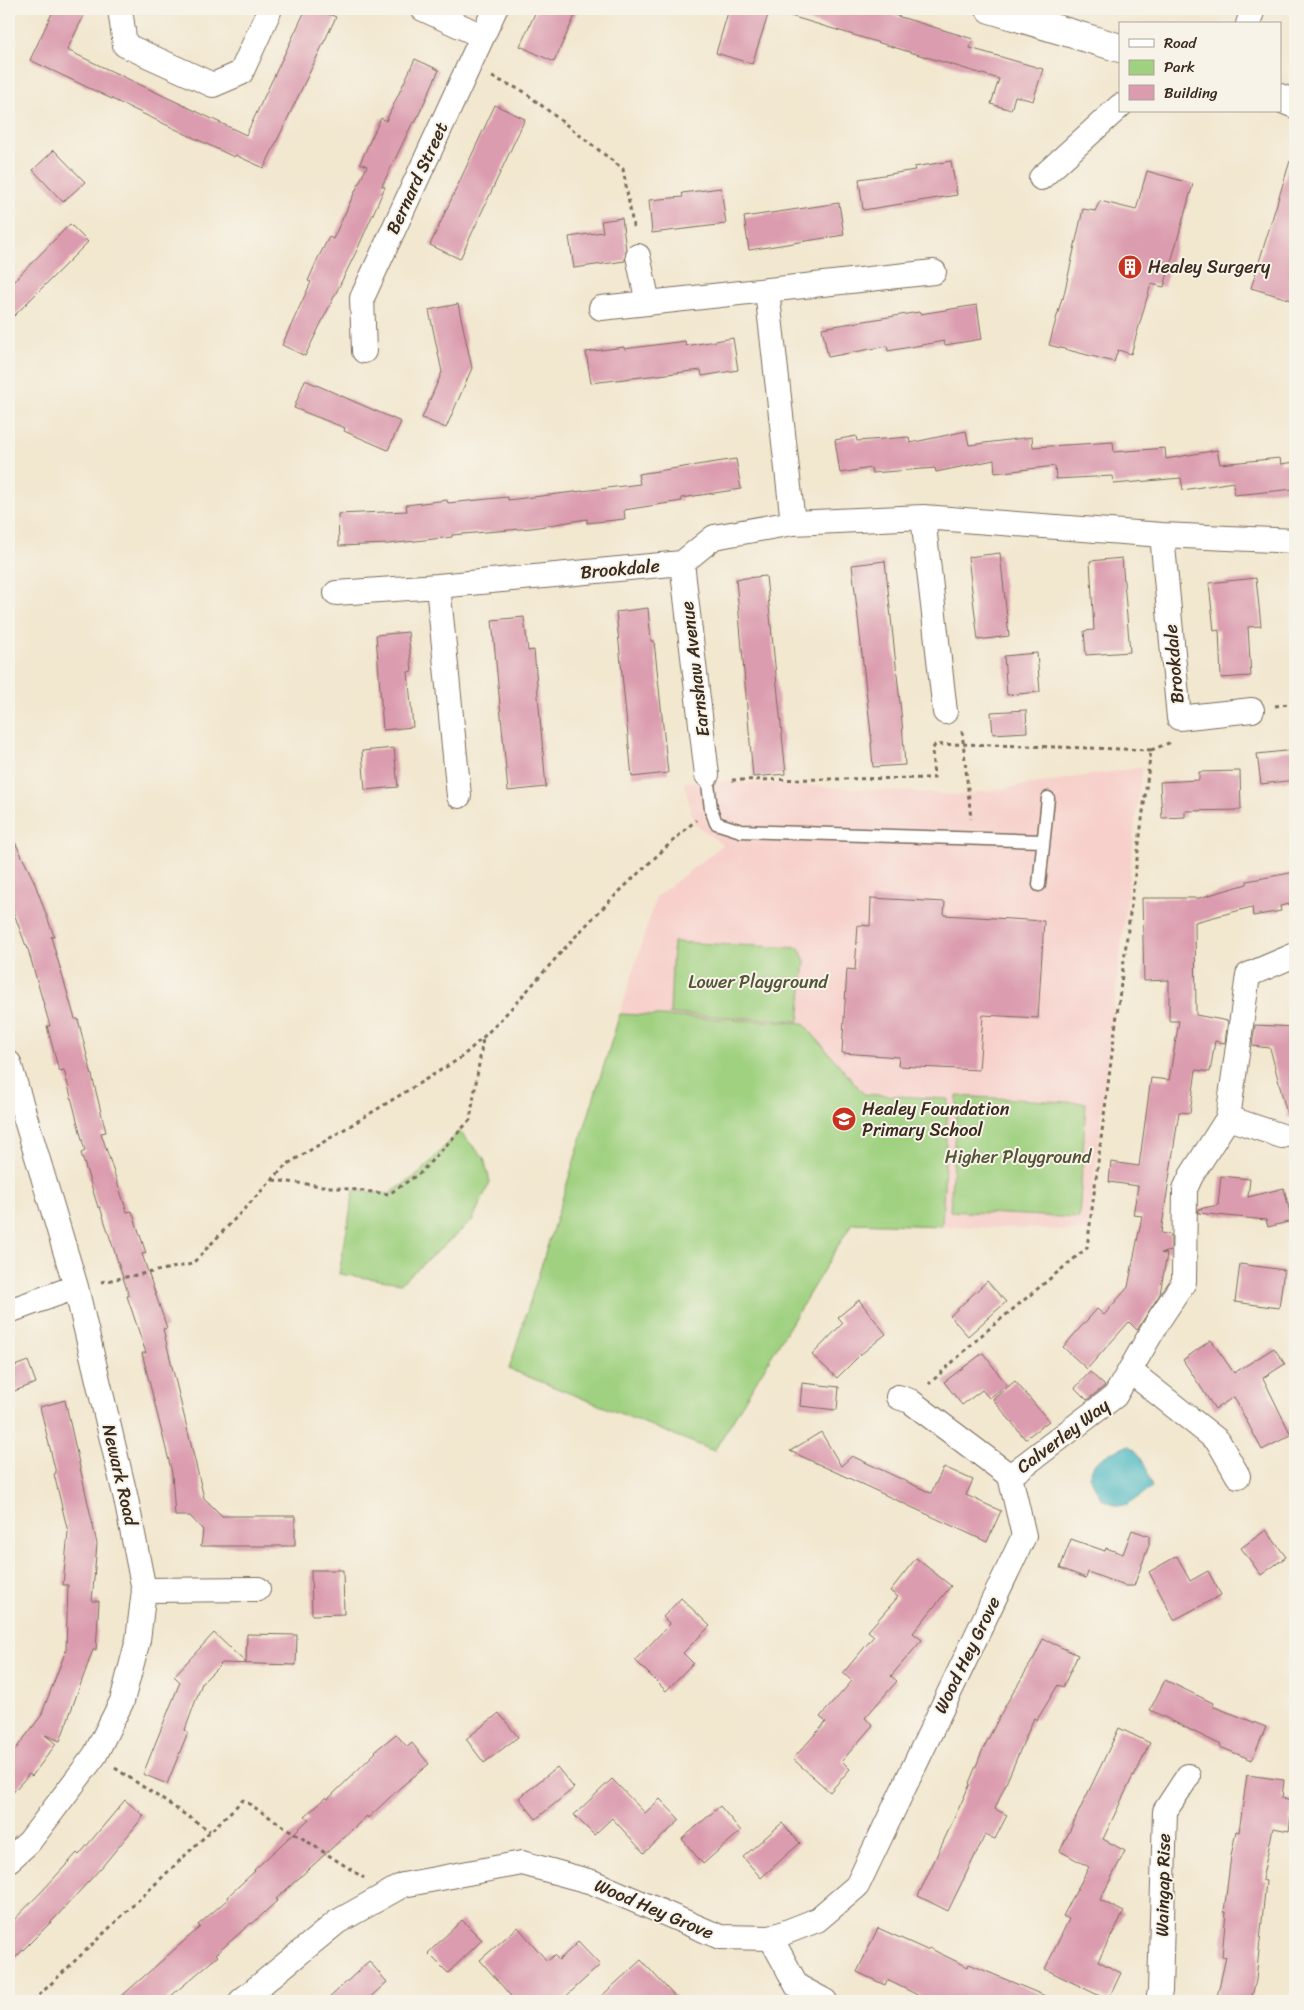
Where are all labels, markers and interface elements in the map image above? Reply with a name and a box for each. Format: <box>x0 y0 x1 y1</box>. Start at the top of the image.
legend <box>1119 22 1282 112</box>
text: Road <box>1164 30 1197 56</box>
text: Park <box>1164 54 1195 80</box>
text: Building <box>1164 80 1218 106</box>
street label: Bernard Street <box>377 116 457 240</box>
place label: Healey Surgery <box>1148 251 1271 283</box>
building icon: Healey Surgery <box>1117 254 1143 280</box>
street label: Brookdale <box>579 550 661 588</box>
street label: Earnshaw Avenue <box>671 599 719 739</box>
street label: Brookdale <box>1155 623 1193 705</box>
park label: Lower Playground <box>688 966 829 998</box>
place label: Healey Foundation Primary School <box>862 1093 1010 1146</box>
school or university icon: Healey Foundation Primary School <box>831 1106 857 1132</box>
park label: Higher Playground <box>945 1141 1093 1173</box>
street label: Calverley Way <box>1009 1390 1117 1482</box>
street label: Newark Road <box>93 1421 148 1530</box>
street label: Wood Hey Grove <box>925 1591 1009 1719</box>
street label: Waingap Rise <box>1146 1833 1180 1937</box>
street label: Wood Hey Grove <box>589 1869 719 1949</box>

